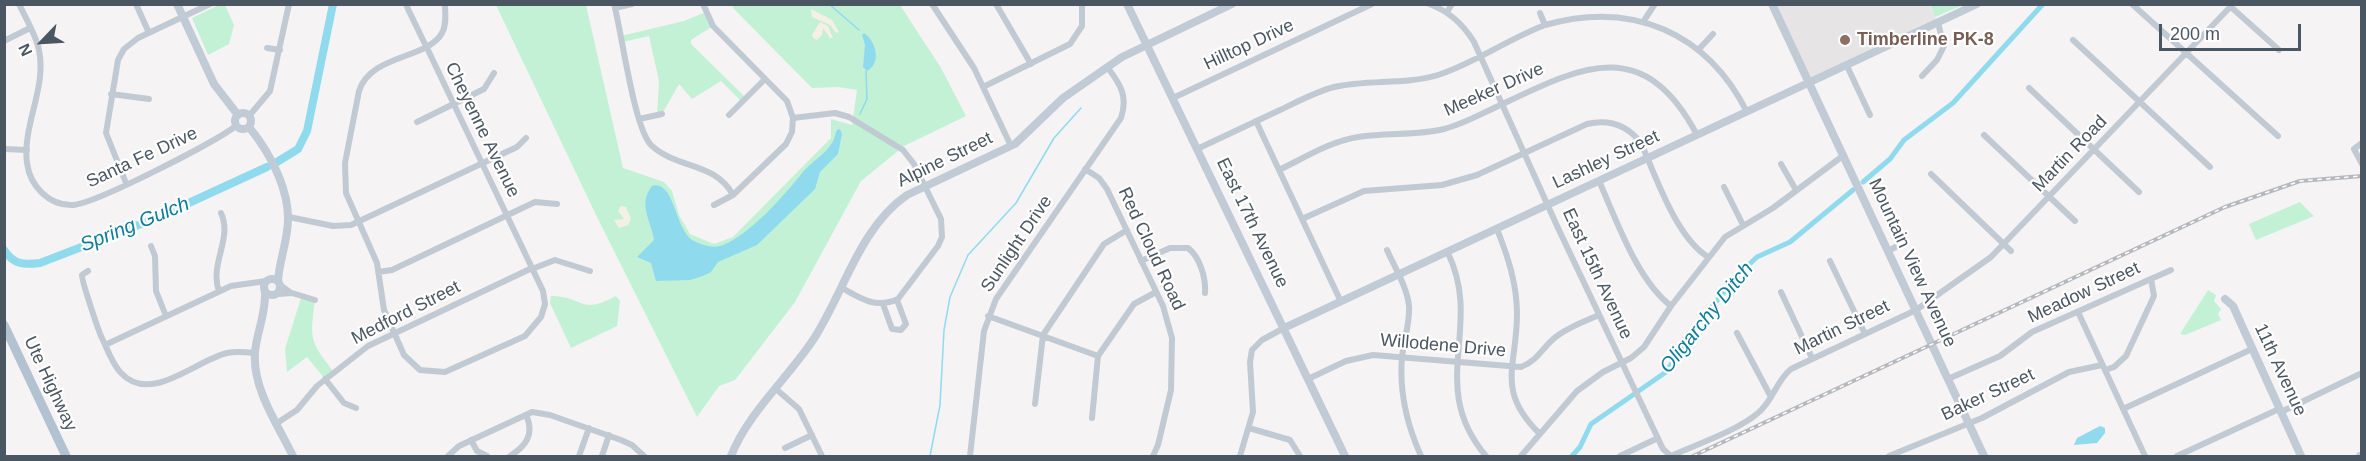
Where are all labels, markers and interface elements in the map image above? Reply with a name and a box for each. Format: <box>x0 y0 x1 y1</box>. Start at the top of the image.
north arrow <box>12 12 72 72</box>
scale bar <box>2162 12 2304 50</box>
street label: Hilltop Drive <box>1200 15 1298 75</box>
text: 200 m <box>2170 24 2220 44</box>
place label: Timberline PK-8 <box>1857 29 1994 51</box>
marker: Timberline PK-8 <box>1838 33 1852 47</box>
text: N <box>15 41 35 59</box>
street label: Meeker Drive <box>1441 58 1547 122</box>
street label: Cheyenne Avenue <box>440 59 524 201</box>
street label: Martin Road <box>2028 111 2112 197</box>
street label: Santa Fe Drive <box>83 123 201 193</box>
street label: Lashley Street <box>1549 126 1663 194</box>
street label: Alpine Street <box>894 128 996 192</box>
street label: East 17th Avenue <box>1211 155 1293 291</box>
street label: Mountain View Avenue <box>1863 175 1961 351</box>
street label: Red Cloud Road <box>1113 184 1189 314</box>
water label: Spring Gulch <box>77 192 193 258</box>
street label: Sunlight Drive <box>977 192 1057 296</box>
street label: East 15th Avenue <box>1557 205 1637 343</box>
water label: Oligarchy Ditch <box>1655 258 1759 378</box>
street label: Meadow Street <box>2025 258 2143 328</box>
street label: Medford Street <box>348 276 464 350</box>
street label: Martin Street <box>1791 296 1893 360</box>
street label: 11th Avenue <box>2249 320 2311 420</box>
street label: Willodene Drive <box>1379 330 1507 362</box>
street label: Ute Highway <box>19 333 81 435</box>
street label: Baker Street <box>1938 364 2038 426</box>

